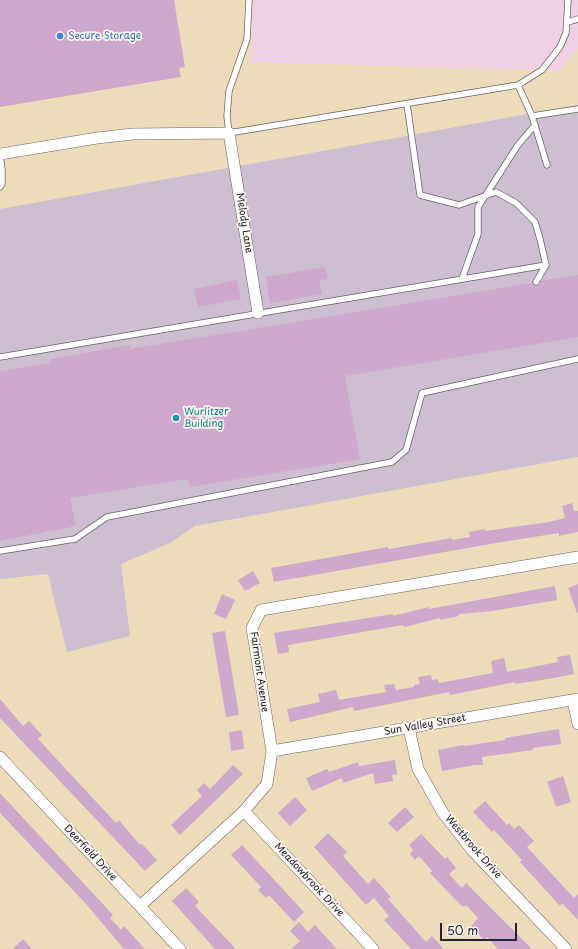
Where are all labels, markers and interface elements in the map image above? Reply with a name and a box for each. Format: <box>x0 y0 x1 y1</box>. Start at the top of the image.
place label: Secure Storage <box>68 30 141 42</box>
marker: Secure Storage <box>55 31 65 41</box>
street label: Melody Lane <box>233 192 255 254</box>
place label: Wurlitzer Building <box>184 406 229 430</box>
marker: Wurlitzer Building <box>171 413 181 423</box>
street label: Fairmont Avenue <box>247 631 271 713</box>
street label: Sun Valley Street <box>383 712 467 738</box>
street label: Westbrook Drive <box>442 813 504 881</box>
street label: Deerfield Drive <box>61 823 119 883</box>
street label: Meadowbrook Drive <box>272 841 346 919</box>
scale bar <box>442 915 519 941</box>
text: 50 m <box>447 921 478 939</box>

